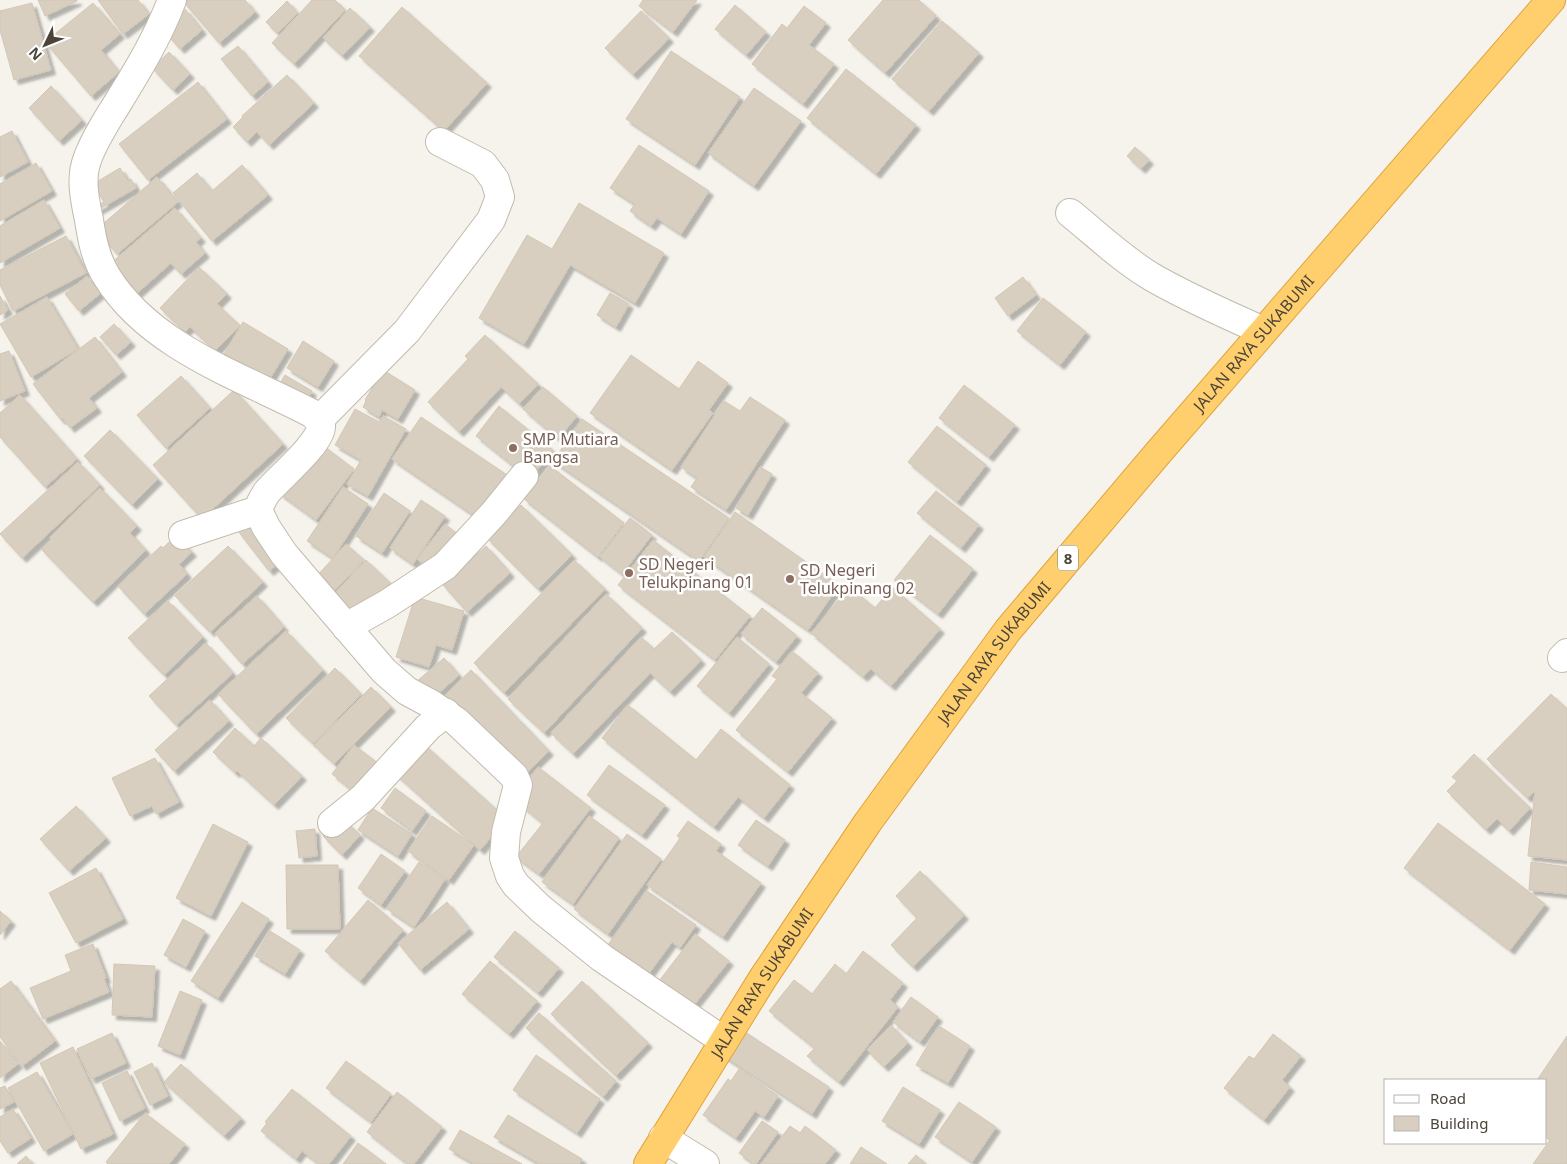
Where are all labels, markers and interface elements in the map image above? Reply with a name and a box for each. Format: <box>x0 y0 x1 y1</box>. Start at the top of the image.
north arrow <box>20 20 70 70</box>
text: N <box>24 44 46 65</box>
street label: JALAN RAYA SUKABUMI <box>1187 270 1319 417</box>
place label: SMP Mutiara Bangsa <box>523 428 619 468</box>
marker: SMP Mutiara Bangsa <box>507 442 519 454</box>
road number: 8 <box>1058 546 1078 570</box>
place label: SD Negeri Telukpinang 01 <box>639 553 753 593</box>
place label: SD Negeri Telukpinang 02 <box>800 559 914 599</box>
marker: SD Negeri Telukpinang 01 <box>623 567 635 579</box>
marker: SD Negeri Telukpinang 02 <box>784 573 796 585</box>
street label: JALAN RAYA SUKABUMI <box>931 577 1056 730</box>
street label: JALAN RAYA SUKABUMI <box>704 904 818 1063</box>
legend <box>1384 1079 1547 1144</box>
text: Road <box>1430 1088 1466 1108</box>
text: Building <box>1430 1113 1488 1133</box>

